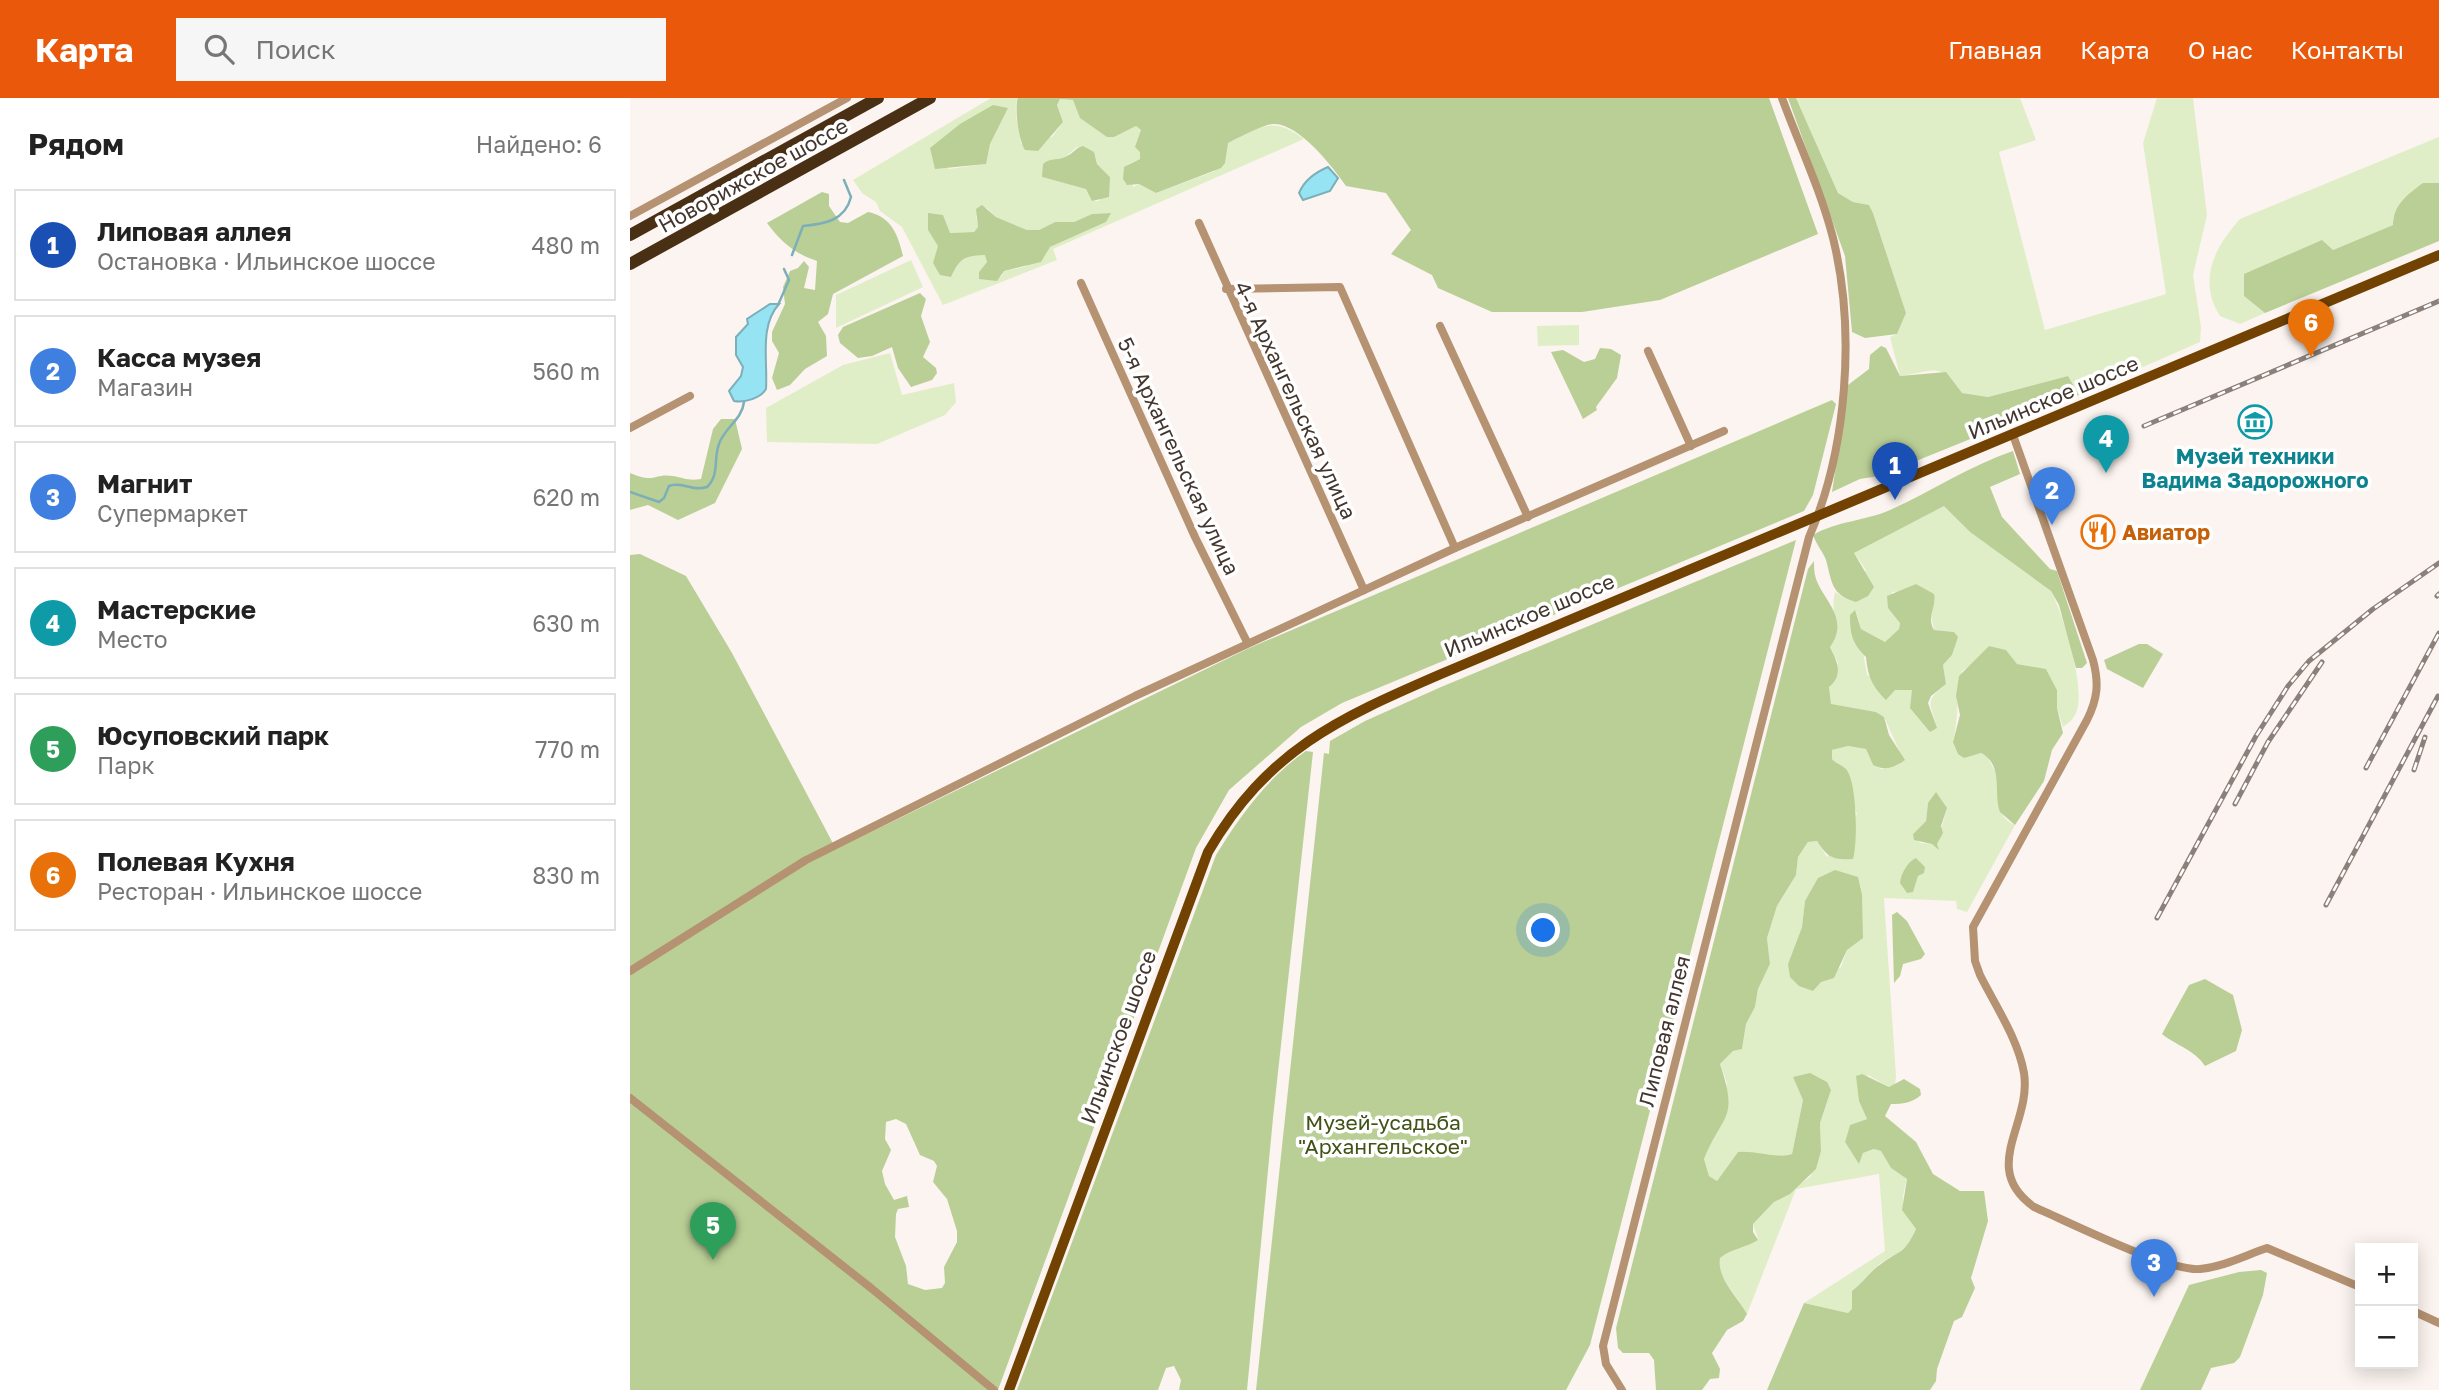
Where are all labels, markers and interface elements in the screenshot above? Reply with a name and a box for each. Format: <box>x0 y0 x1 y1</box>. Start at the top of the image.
search box <box>176 18 666 81</box>
text: Карта <box>35 30 134 69</box>
icon: search <box>200 30 238 68</box>
text: Поиск <box>256 34 336 65</box>
text: Главная <box>1948 35 2042 64</box>
text: Карта <box>2080 35 2150 64</box>
text: О нас <box>2188 35 2253 64</box>
text: Контакты <box>2291 35 2404 64</box>
street label: Новорижское шоссе <box>654 112 852 238</box>
text: Рядом <box>28 126 124 162</box>
text: Найдено: 6 <box>476 130 602 158</box>
text: Липовая аллея <box>97 216 292 247</box>
text: 1 <box>47 231 59 259</box>
text: 480 m <box>532 231 600 259</box>
text: Остановка · Ильинское шоссе <box>97 247 436 275</box>
street label: 4-я Архангельская улица <box>1229 277 1363 523</box>
pin: 6 <box>2288 299 2334 357</box>
street label: 5-я Архангельская улица <box>1113 333 1245 579</box>
text: Касса музея <box>97 342 261 373</box>
street label: Ильинское шоссе <box>1964 349 2142 445</box>
text: 2 <box>46 357 60 385</box>
text: 560 m <box>532 357 600 385</box>
text: Магазин <box>97 373 193 401</box>
museum icon: Музей техники Вадима Задорожного <box>2236 403 2274 441</box>
pin: 4 <box>2083 415 2129 473</box>
pin: 1 <box>1872 442 1918 500</box>
place label: Музей техники Вадима Задорожного <box>2141 443 2369 493</box>
pin: 2 <box>2029 467 2075 525</box>
text: Магнит <box>97 468 192 499</box>
text: 3 <box>46 483 60 511</box>
text: 620 m <box>532 483 600 511</box>
text: Супермаркет <box>97 499 248 527</box>
restaurant icon: Авиатор <box>2079 513 2117 551</box>
place label: Авиатор <box>2122 519 2210 545</box>
street label: Ильинское шоссе <box>1440 567 1618 663</box>
text: Мастерские <box>97 594 256 625</box>
text: 4 <box>46 609 60 637</box>
text: 630 m <box>532 609 600 637</box>
text: Место <box>97 625 168 653</box>
text: Юсуповский парк <box>97 720 329 751</box>
text: 5 <box>46 735 60 763</box>
text: 770 m <box>535 735 600 763</box>
text: Парк <box>97 751 155 779</box>
text: Полевая Кухня <box>97 846 295 877</box>
text: 6 <box>46 861 60 889</box>
text: 830 m <box>532 861 600 889</box>
text: Ресторан · Ильинское шоссе <box>97 877 422 905</box>
your location <box>1526 913 1560 947</box>
street label: Ильинское шоссе <box>1075 947 1161 1127</box>
street label: Липовая аллея <box>1633 953 1695 1109</box>
park label: Музей-усадьба "Архангельское" <box>1298 1109 1468 1159</box>
pin: 5 <box>690 1202 736 1260</box>
pin: 3 <box>2131 1239 2177 1297</box>
map controls <box>2355 1243 2418 1369</box>
button: + <box>2355 1243 2418 1306</box>
button: − <box>2355 1306 2418 1369</box>

